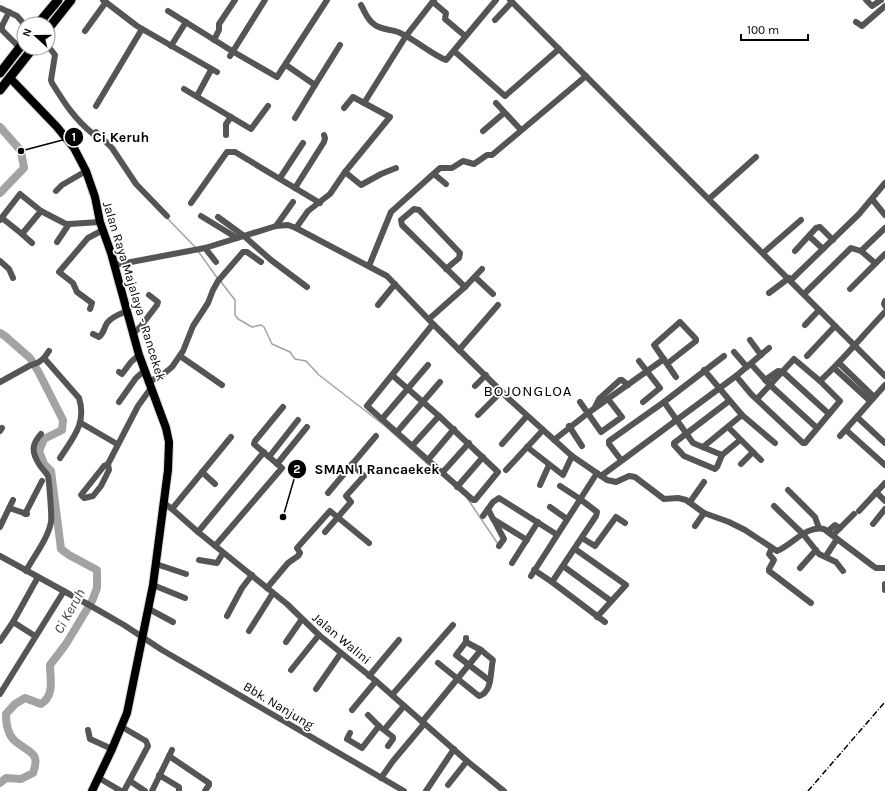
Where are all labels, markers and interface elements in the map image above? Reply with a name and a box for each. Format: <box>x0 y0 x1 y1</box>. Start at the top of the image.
north arrow <box>16 16 56 56</box>
scale bar <box>741 16 808 42</box>
text: 100 m <box>747 23 779 37</box>
text: N <box>20 27 35 39</box>
callout: Ci Keruh <box>64 124 157 150</box>
text: Ci Keruh <box>93 129 149 146</box>
text: 1 <box>72 130 76 144</box>
street label: Jalan Raya Majalaya - Rancekek <box>100 199 169 383</box>
district label: BOJONGLOA <box>484 382 572 400</box>
callout: SMAN 1 Rancaekek <box>287 456 448 482</box>
text: SMAN 1 Rancaekek <box>315 461 440 478</box>
text: 2 <box>293 462 301 476</box>
water label: Ci Keruh <box>50 586 89 637</box>
street label: Jalan Walini <box>309 610 374 667</box>
street label: Bbk. Nanjung <box>241 679 317 733</box>

